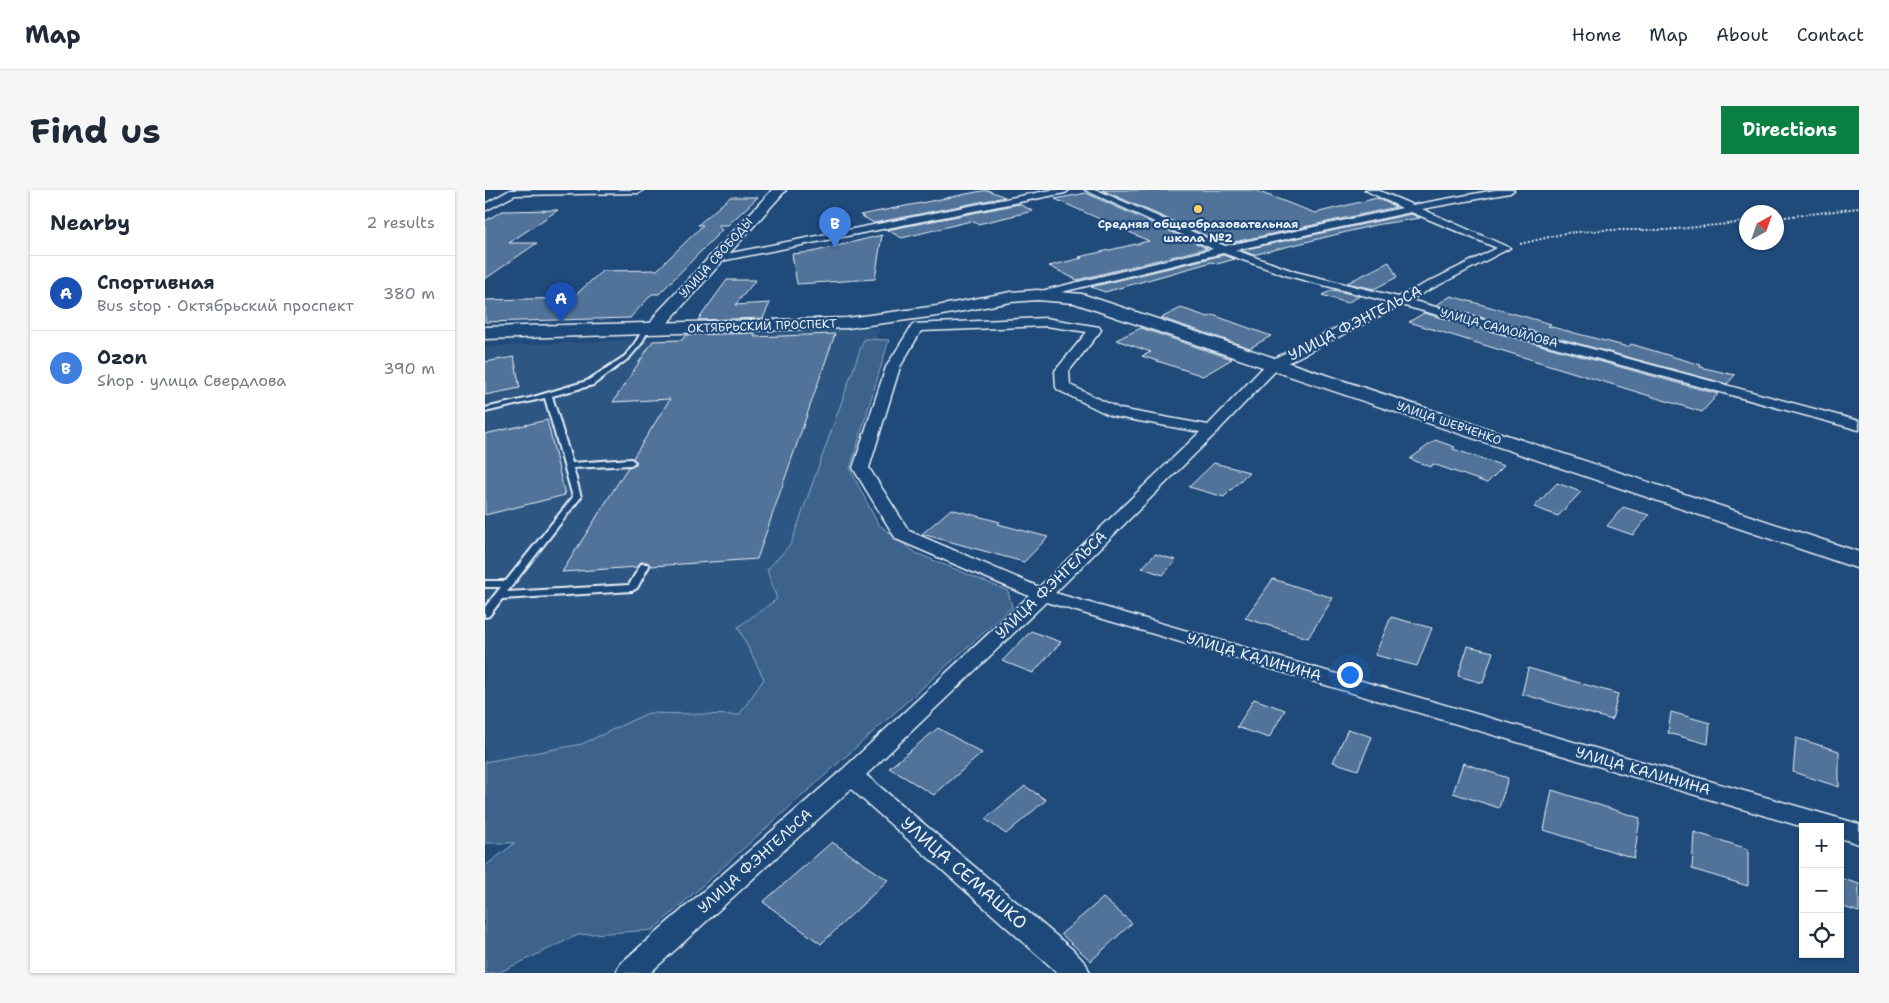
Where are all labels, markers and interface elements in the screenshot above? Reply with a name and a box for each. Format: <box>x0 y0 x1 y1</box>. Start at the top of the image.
text: Map <box>25 19 81 51</box>
text: Home <box>1572 23 1621 47</box>
text: Map <box>1649 23 1688 47</box>
text: About <box>1716 23 1769 47</box>
text: Contact <box>1797 23 1864 47</box>
button: Directions <box>1721 106 1859 154</box>
text: Find us <box>30 107 161 154</box>
marker: Средняя общеобразовательная школа №2 <box>1192 203 1204 215</box>
north arrow <box>1739 205 1784 250</box>
pin: B <box>819 207 851 248</box>
text: Nearby <box>50 209 130 237</box>
text: 2 results <box>366 212 435 233</box>
street label: УЛИЦА СВОБОДЫ <box>676 214 756 302</box>
place label: Средняя общеобразовательная школа №2 <box>1098 216 1298 246</box>
text: Спортивная <box>97 270 215 295</box>
street label: УЛИЦА Ф.ЭНГЕЛЬСА <box>1285 281 1425 365</box>
pin: A <box>545 282 577 323</box>
text: A <box>60 283 72 304</box>
text: 380 m <box>383 283 435 304</box>
text: Bus stop · Октябрьский проспект <box>97 295 354 316</box>
street label: УЛИЦА САМОЙЛОВА <box>1438 305 1560 352</box>
street label: ОКТЯБРЬСКИЙ ПРОСПЕКТ <box>687 315 838 337</box>
text: Ozon <box>97 345 147 370</box>
text: B <box>61 358 71 379</box>
text: 390 m <box>383 358 435 379</box>
text: Shop · улица Свердлова <box>97 370 286 391</box>
street label: УЛИЦА ШЕВЧЕНКО <box>1394 398 1504 448</box>
street label: УЛИЦА Ф.ЭНГЕЛЬСА <box>991 527 1111 643</box>
street label: УЛИЦА КАЛИНИНА <box>1184 628 1324 686</box>
your location <box>1337 662 1363 688</box>
street label: УЛИЦА КАЛИНИНА <box>1573 742 1713 800</box>
street label: УЛИЦА Ф.ЭНГЕЛЬСА <box>694 804 817 918</box>
street label: УЛИЦА СЕМАШКО <box>896 811 1032 935</box>
map controls <box>1799 823 1844 958</box>
button: + <box>1799 823 1844 868</box>
button: − <box>1799 868 1844 913</box>
button: locate <box>1799 913 1844 958</box>

